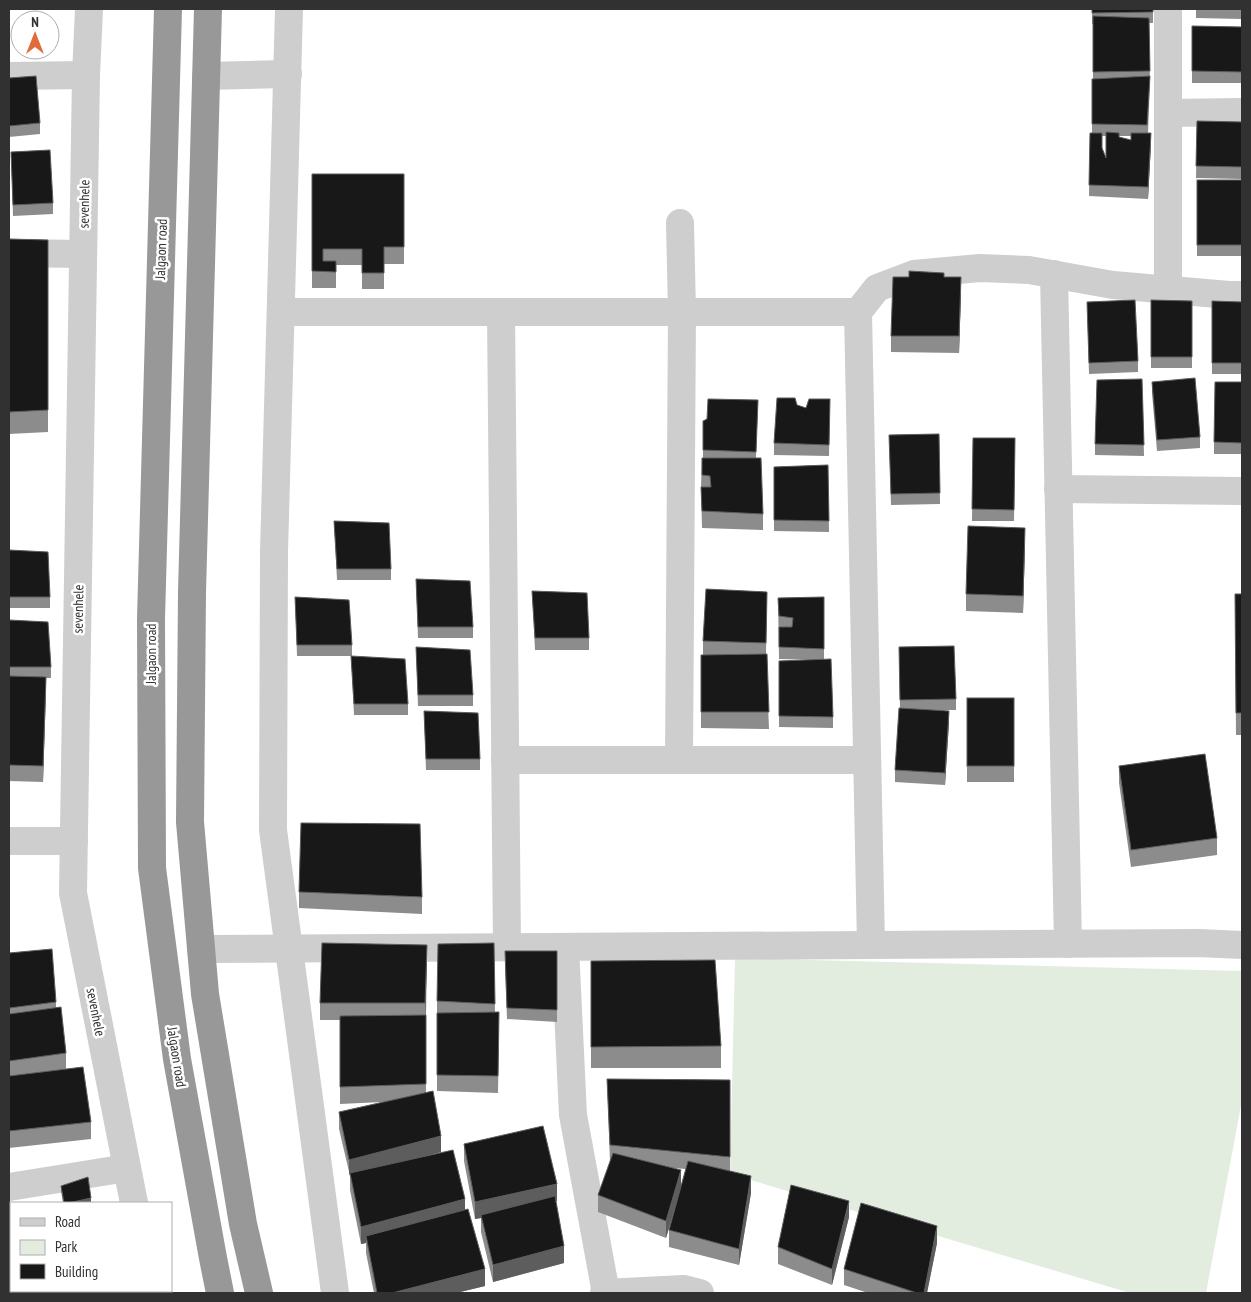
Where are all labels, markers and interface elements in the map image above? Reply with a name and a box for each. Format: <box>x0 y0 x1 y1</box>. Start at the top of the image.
north arrow <box>10 10 60 60</box>
text: N <box>31 13 39 31</box>
street label: sevenhele <box>75 179 93 228</box>
street label: Jalgaon road <box>151 218 171 281</box>
street label: sevenhele <box>69 584 87 633</box>
street label: Jalgaon road <box>142 624 160 685</box>
street label: sevenhele <box>83 986 110 1038</box>
street label: Jalgaon road <box>163 1025 191 1088</box>
legend <box>10 1202 172 1292</box>
text: Road <box>55 1212 81 1231</box>
text: Park <box>55 1237 77 1256</box>
text: Building <box>55 1262 98 1281</box>

